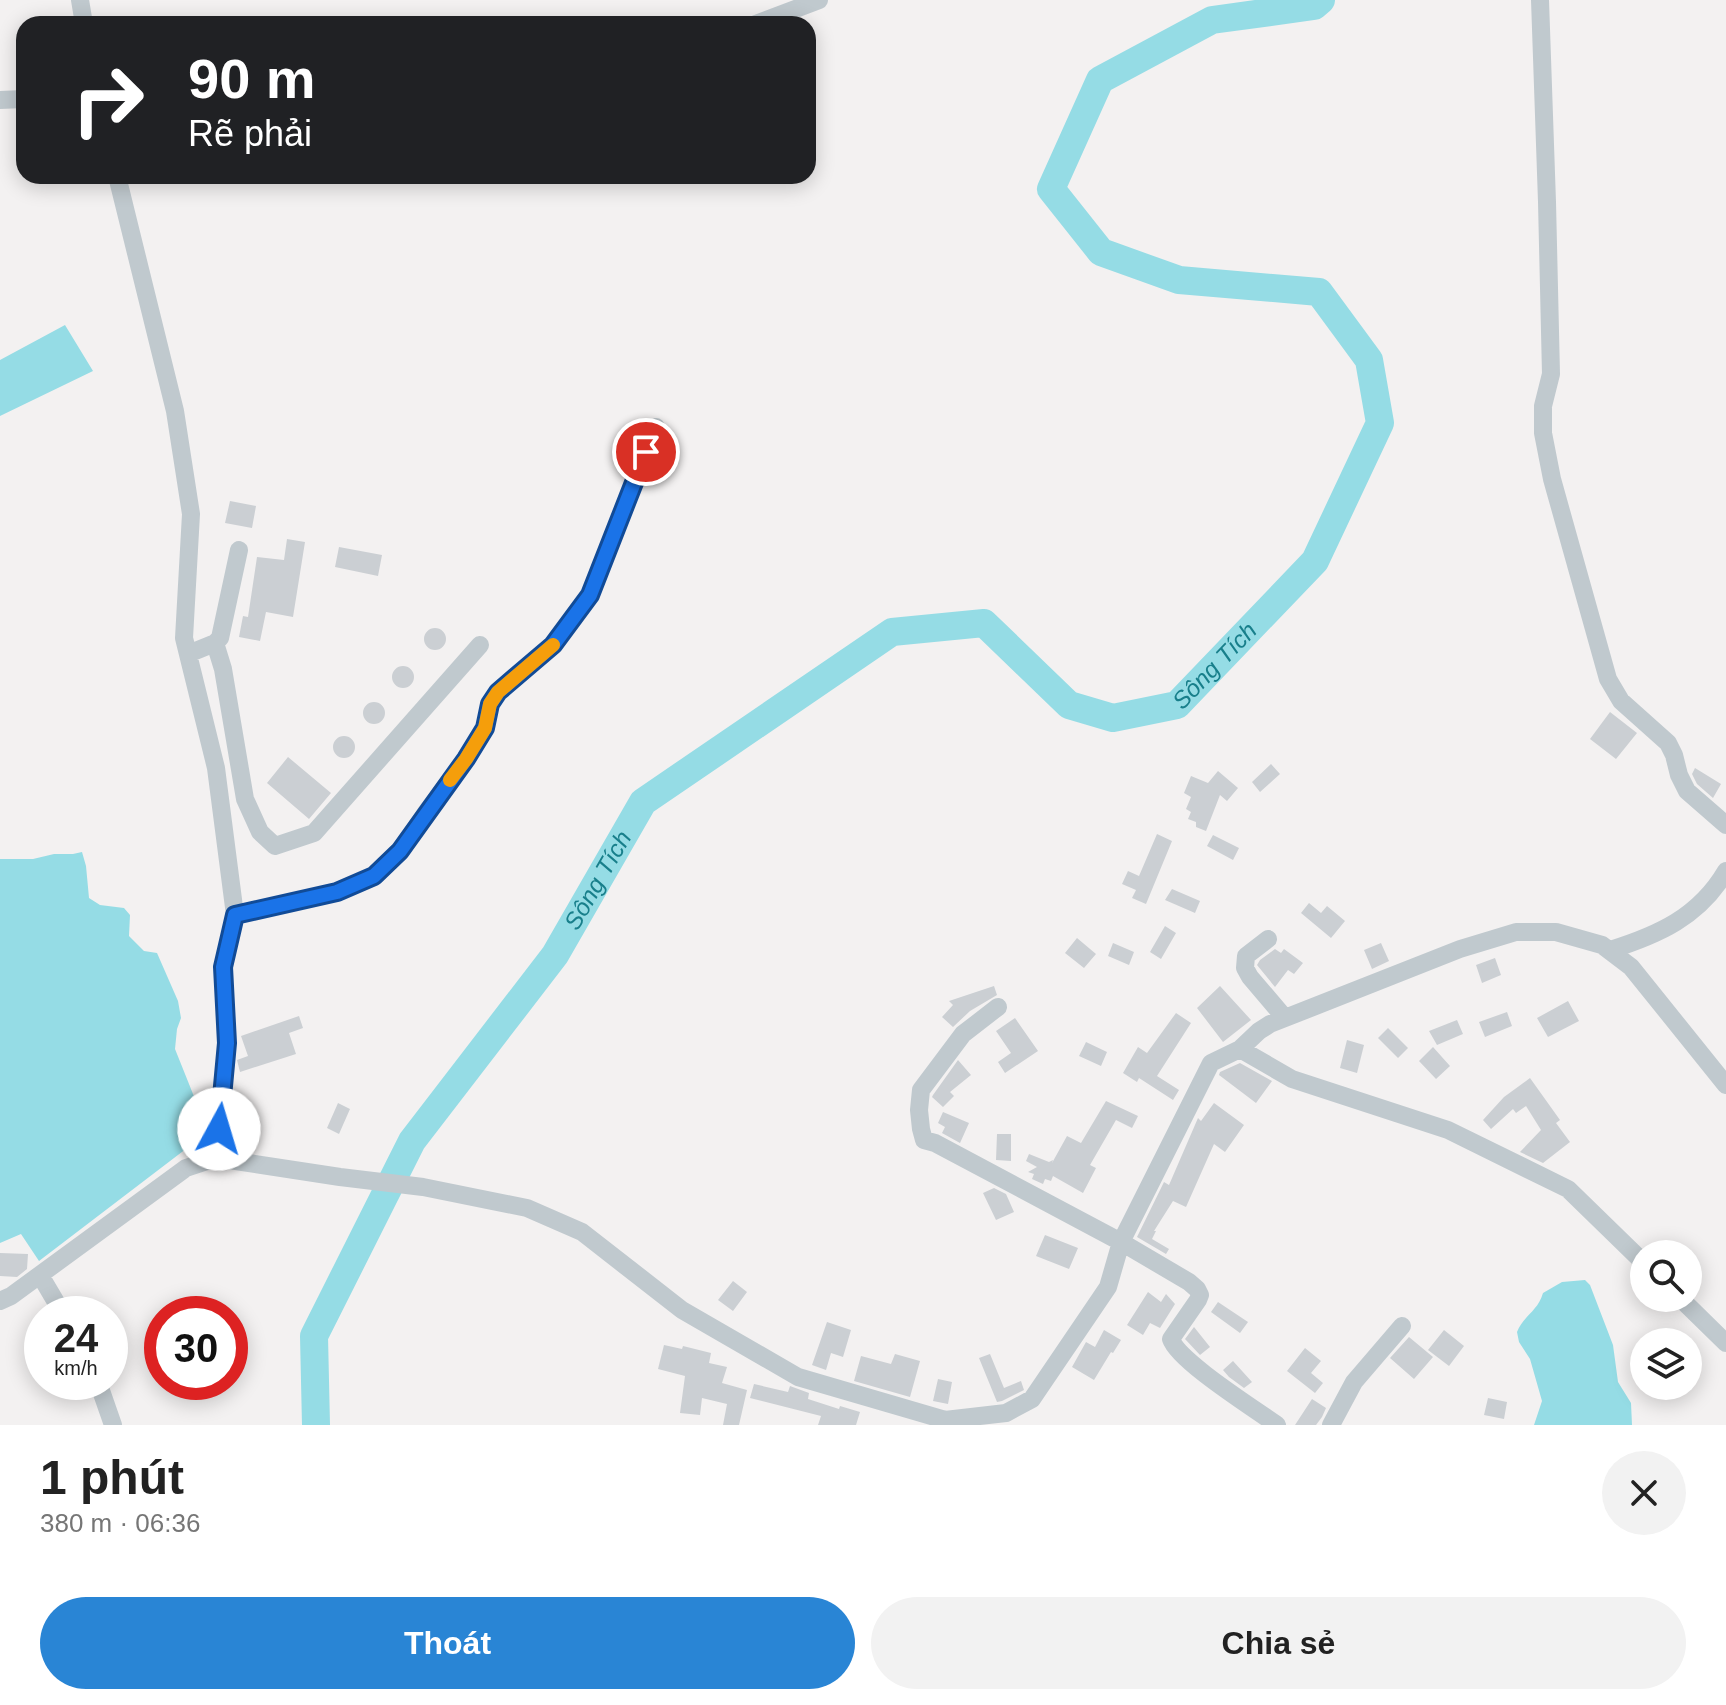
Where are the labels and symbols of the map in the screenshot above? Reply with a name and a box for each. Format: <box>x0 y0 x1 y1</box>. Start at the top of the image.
pin <box>612 418 680 486</box>
water label: Sông Tích <box>1167 617 1262 714</box>
water label: Sông Tích <box>559 826 636 934</box>
position arrow <box>177 1087 261 1171</box>
speed limit sign: 30 <box>144 1296 248 1400</box>

